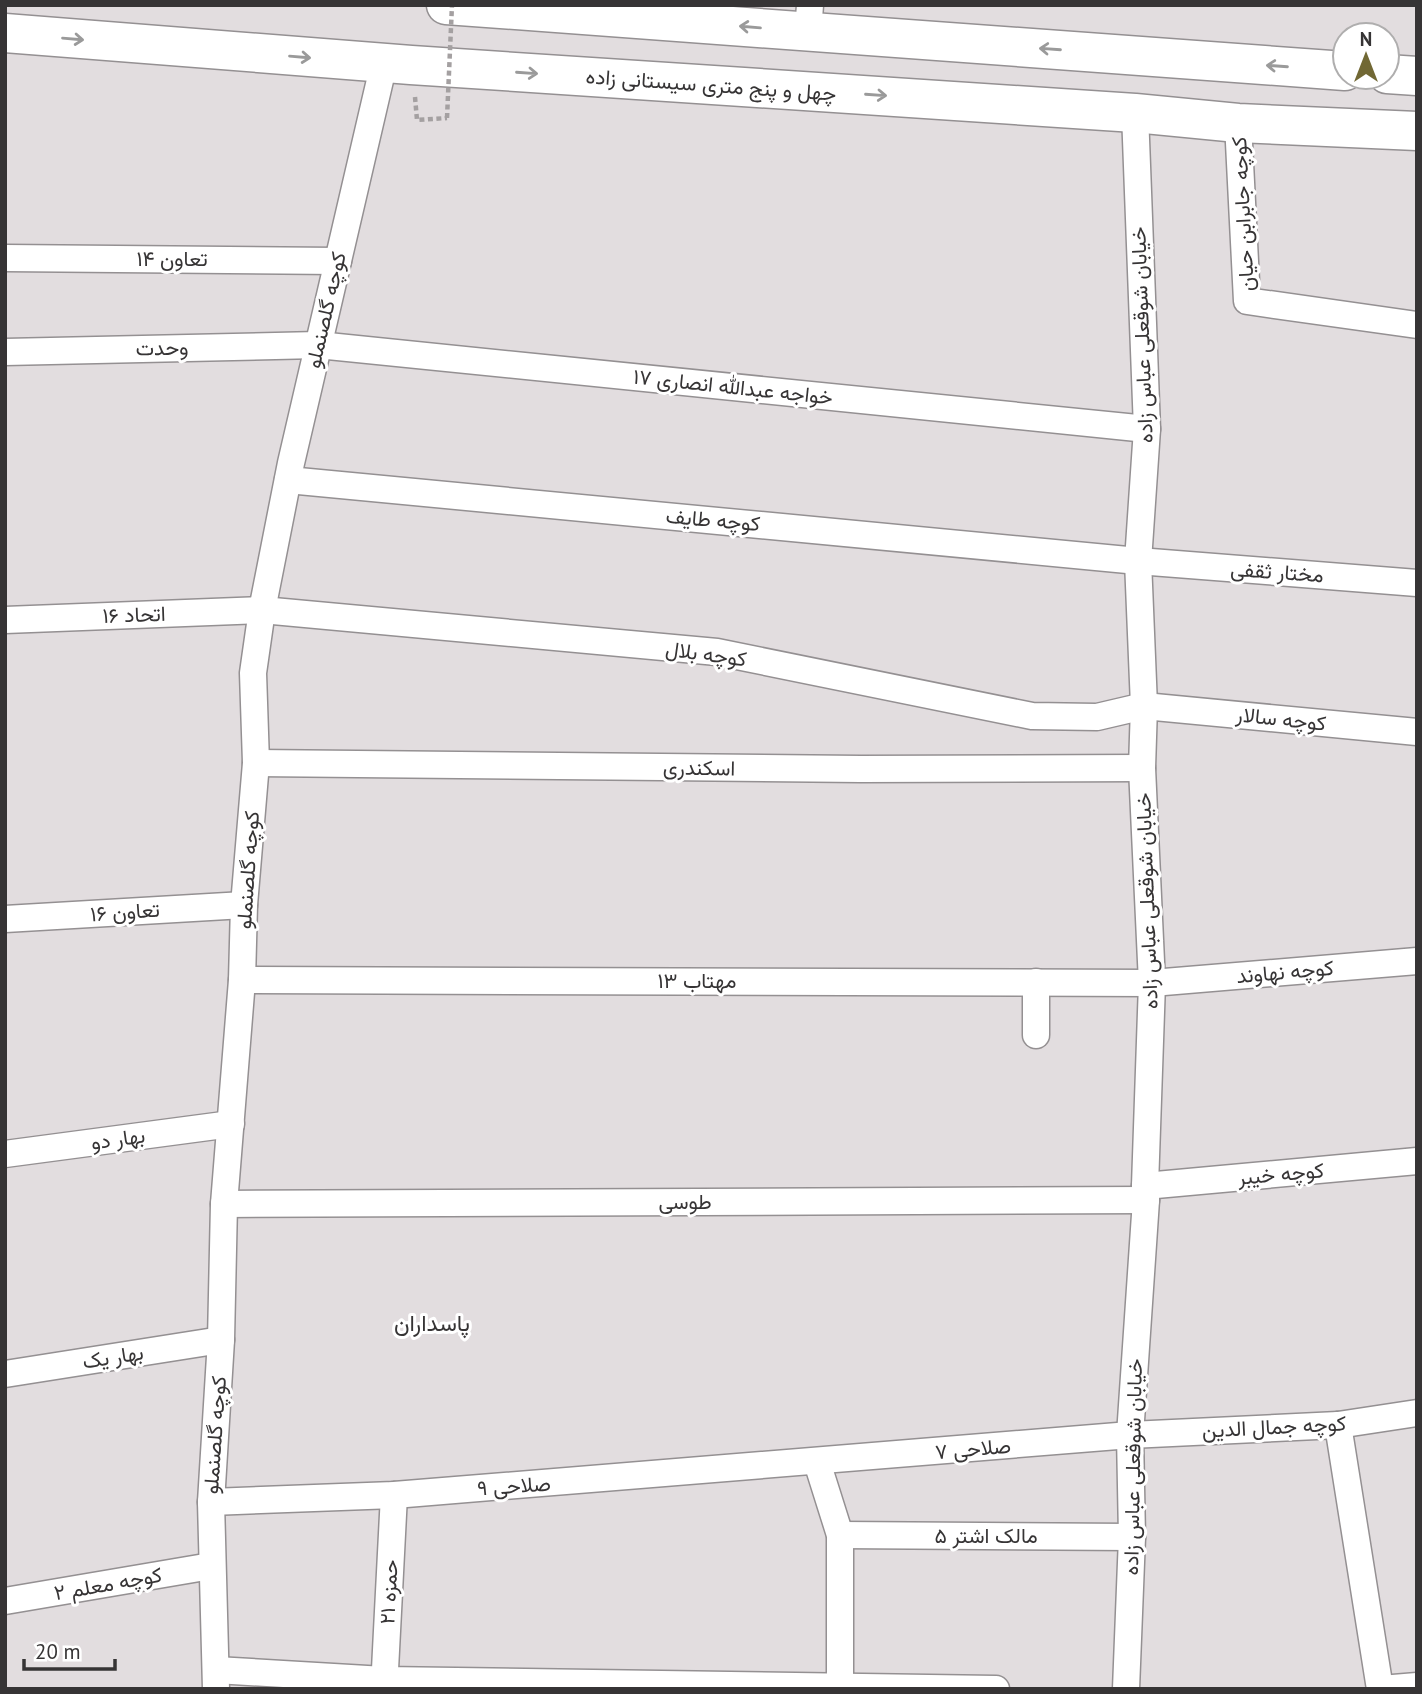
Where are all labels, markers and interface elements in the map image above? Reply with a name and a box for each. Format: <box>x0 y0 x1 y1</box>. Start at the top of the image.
one-way arrow <box>739 20 762 33</box>
north arrow <box>1331 21 1401 91</box>
text: N <box>1360 27 1372 51</box>
one-way arrow <box>61 33 84 46</box>
one-way arrow <box>1039 42 1062 55</box>
one-way arrow <box>288 51 311 64</box>
one-way arrow <box>1266 59 1289 72</box>
street label: چهل و پنج متری سیستانی زاده <box>585 62 837 108</box>
one-way arrow <box>515 66 538 79</box>
one-way arrow <box>864 89 887 102</box>
street label: کوچه جابرابن حیان <box>1225 136 1261 292</box>
street label: خیابان شوقعلی عباس زاده <box>1124 226 1159 444</box>
street label: تعاون ۱۴ <box>136 245 208 272</box>
street label: کوچه گلصنملو <box>299 249 353 371</box>
street label: وحدت <box>135 334 189 361</box>
street label: خواجه عبدالله انصاری ۱۷ <box>632 363 834 410</box>
street label: کوچه طایف <box>665 502 761 538</box>
street label: مختار ثقفی <box>1230 555 1325 588</box>
street label: اتحاد ۱۶ <box>102 600 166 629</box>
street label: کوچه بلال <box>664 634 748 674</box>
street label: کوچه سالار <box>1234 700 1327 738</box>
street label: اسکندری <box>663 753 735 782</box>
street label: خیابان شوقعلی عباس زاده <box>1129 792 1164 1010</box>
street label: کوچه گلصنملو <box>230 810 266 930</box>
street label: تعاون ۱۶ <box>89 896 161 927</box>
street label: کوچه نهاوند <box>1235 954 1335 990</box>
street label: مهتاب ۱۳ <box>657 967 737 994</box>
street label: بهار دو <box>89 1121 147 1156</box>
street label: کوچه خیبر <box>1236 1156 1325 1192</box>
street label: طوسی <box>658 1188 712 1215</box>
district label: پاسداران <box>394 1308 470 1339</box>
street label: بهار یک <box>81 1338 145 1375</box>
street label: خیابان شوقعلی عباس زاده <box>1117 1358 1148 1576</box>
street label: کوچه گلصنملو <box>197 1375 233 1495</box>
street label: کوچه جمال الدین <box>1201 1409 1347 1445</box>
street label: صلاحی ۷ <box>934 1432 1012 1465</box>
street label: صلاحی ۹ <box>476 1469 552 1502</box>
street label: مالک اشتر ۵ <box>934 1522 1038 1549</box>
street label: حمزه ۲۱ <box>373 1559 404 1625</box>
street label: کوچه معلم ۲ <box>52 1561 164 1607</box>
scale bar <box>24 1628 116 1672</box>
text: 20 m <box>35 1638 81 1665</box>

